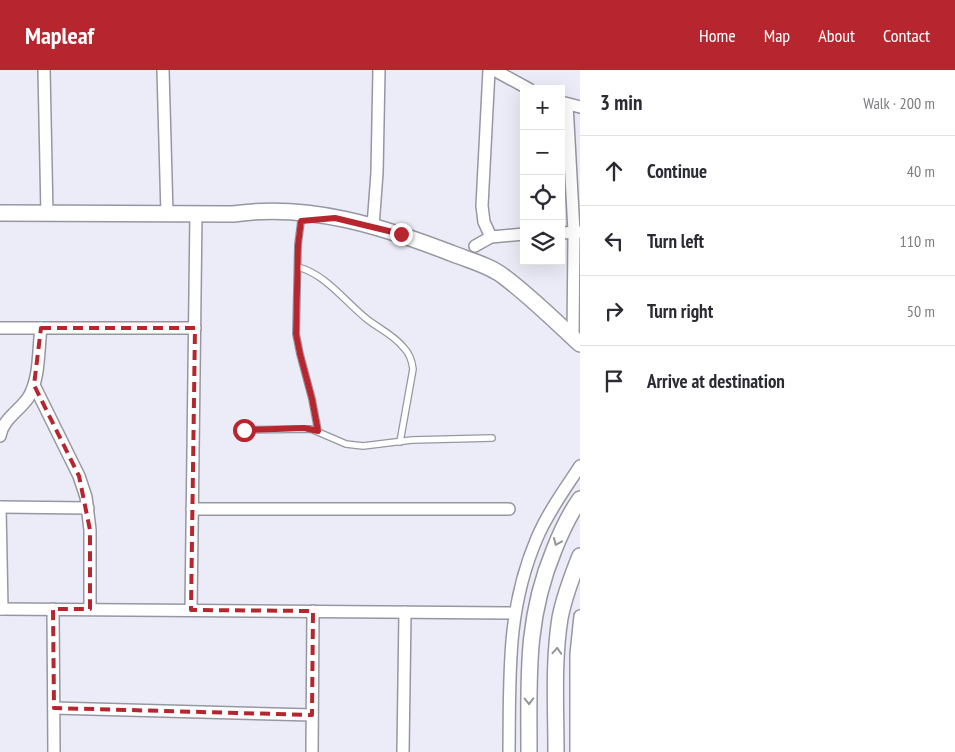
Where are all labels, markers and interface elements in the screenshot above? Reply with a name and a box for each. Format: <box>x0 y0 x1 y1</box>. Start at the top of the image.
text: Mapleaf <box>25 20 94 51</box>
text: Home <box>699 24 736 47</box>
text: Map <box>764 24 790 47</box>
text: About <box>818 24 855 47</box>
text: Contact <box>883 24 930 47</box>
map controls <box>520 85 565 265</box>
button: + <box>520 85 565 130</box>
text: 3 min <box>600 89 642 116</box>
text: Walk · 200 m <box>863 93 935 113</box>
button: − <box>520 130 565 175</box>
icon: ahead <box>600 157 628 185</box>
text: Continue <box>647 159 707 183</box>
text: 40 m <box>907 161 935 181</box>
button: locate <box>520 175 565 220</box>
button: layers <box>520 220 565 265</box>
route end <box>390 223 413 246</box>
icon: left <box>600 227 628 255</box>
text: Turn left <box>647 229 704 253</box>
text: 110 m <box>900 231 935 251</box>
icon: right <box>600 297 628 325</box>
text: Turn right <box>647 299 713 323</box>
text: 50 m <box>907 301 935 321</box>
icon: arrive <box>600 367 628 395</box>
text: Arrive at destination <box>647 369 785 393</box>
route start <box>233 419 256 442</box>
one-way arrow <box>553 537 564 546</box>
one-way arrow <box>552 647 563 655</box>
one-way arrow <box>524 697 534 705</box>

